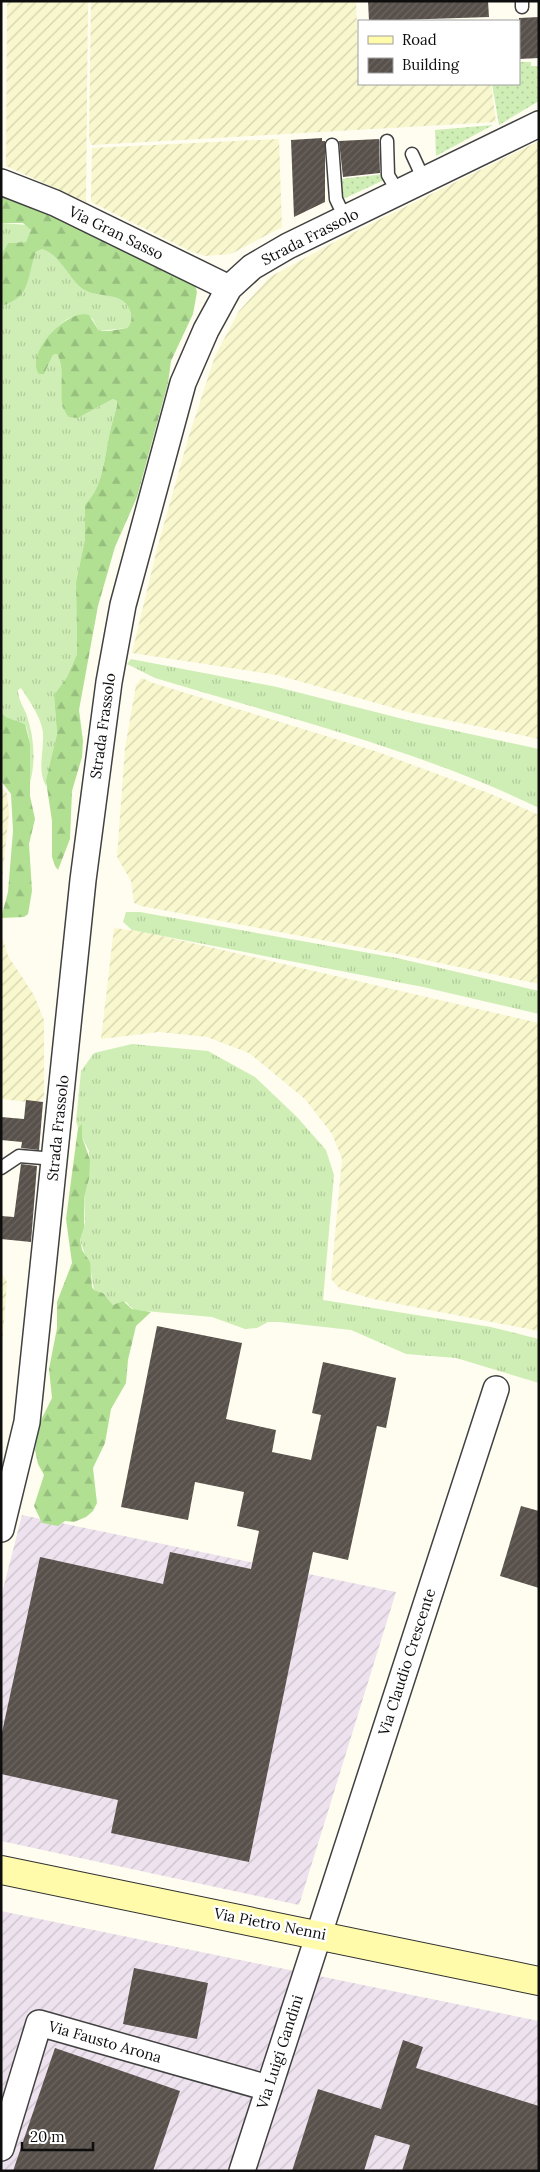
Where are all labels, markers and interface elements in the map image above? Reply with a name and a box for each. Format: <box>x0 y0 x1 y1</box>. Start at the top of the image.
legend <box>358 20 520 85</box>
text: Road <box>402 30 437 49</box>
text: Building <box>402 55 460 74</box>
street label: Via Gran Sasso <box>65 201 167 264</box>
street label: Strada Frassolo <box>258 204 362 269</box>
street label: Strada Frassolo <box>86 672 119 780</box>
street label: Strada Frassolo <box>42 1074 73 1182</box>
street label: Via Claudio Crescente <box>373 1586 439 1739</box>
street label: Via Pietro Nenni <box>212 1903 328 1944</box>
street label: Via Luigi Gandini <box>252 1992 307 2112</box>
street label: Via Fausto Arona <box>46 2016 164 2067</box>
scale bar <box>22 2120 94 2152</box>
text: 20 m <box>30 2127 65 2146</box>

